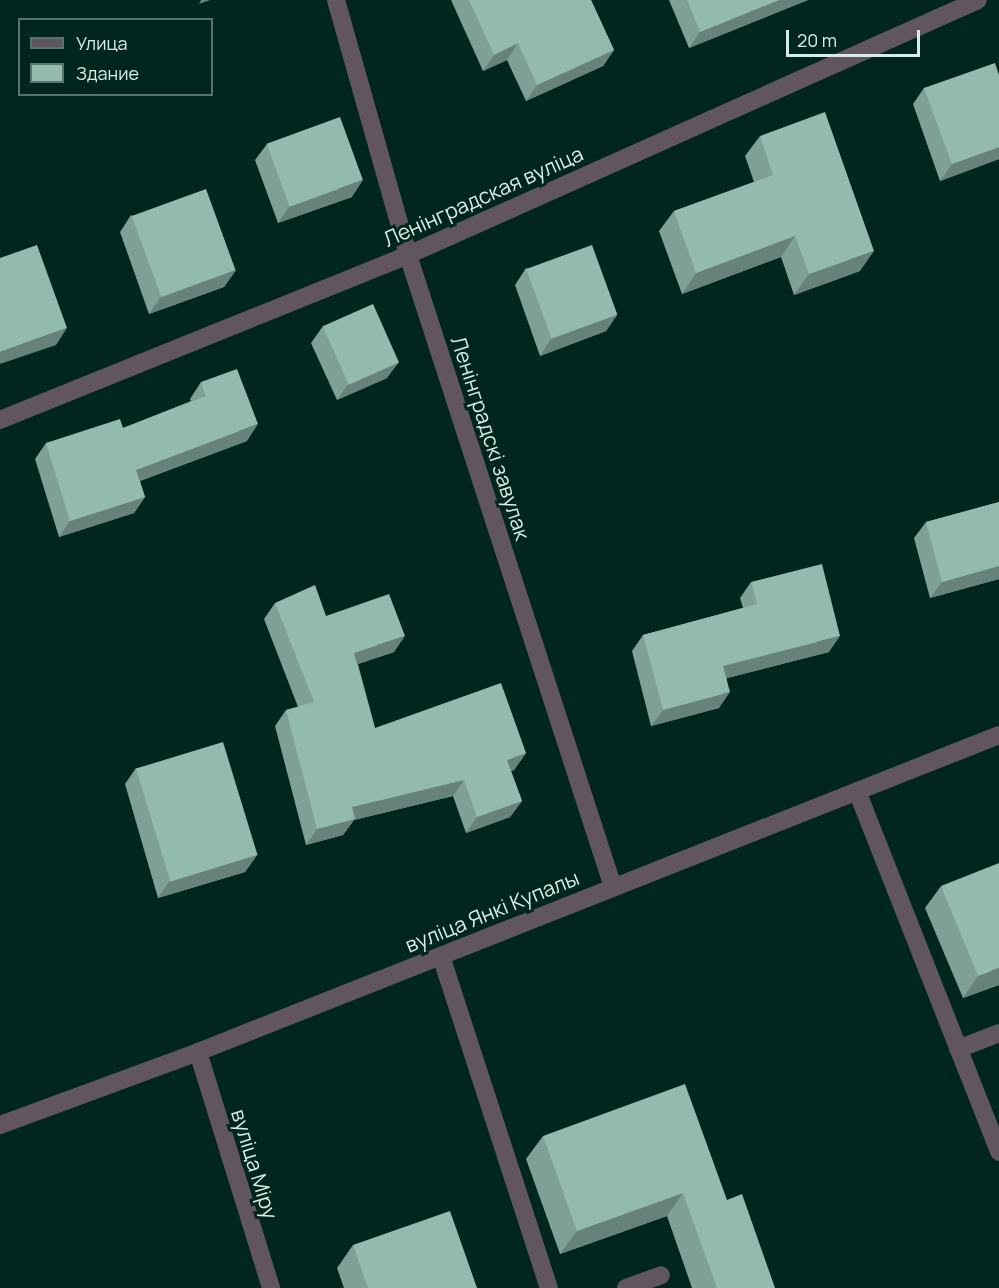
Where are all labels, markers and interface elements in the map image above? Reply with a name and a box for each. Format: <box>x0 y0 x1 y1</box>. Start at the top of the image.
legend <box>18 18 213 96</box>
scale bar <box>789 18 922 56</box>
text: 20 m <box>797 28 837 52</box>
text: Улица <box>76 31 128 55</box>
text: Здание <box>76 61 139 85</box>
street label: Ленінградская вуліца <box>379 141 587 251</box>
street label: Ленінградскі завулак <box>446 333 536 543</box>
street label: вуліца Янкі Купалы <box>401 865 583 957</box>
street label: вуліца Міру <box>226 1106 284 1222</box>

